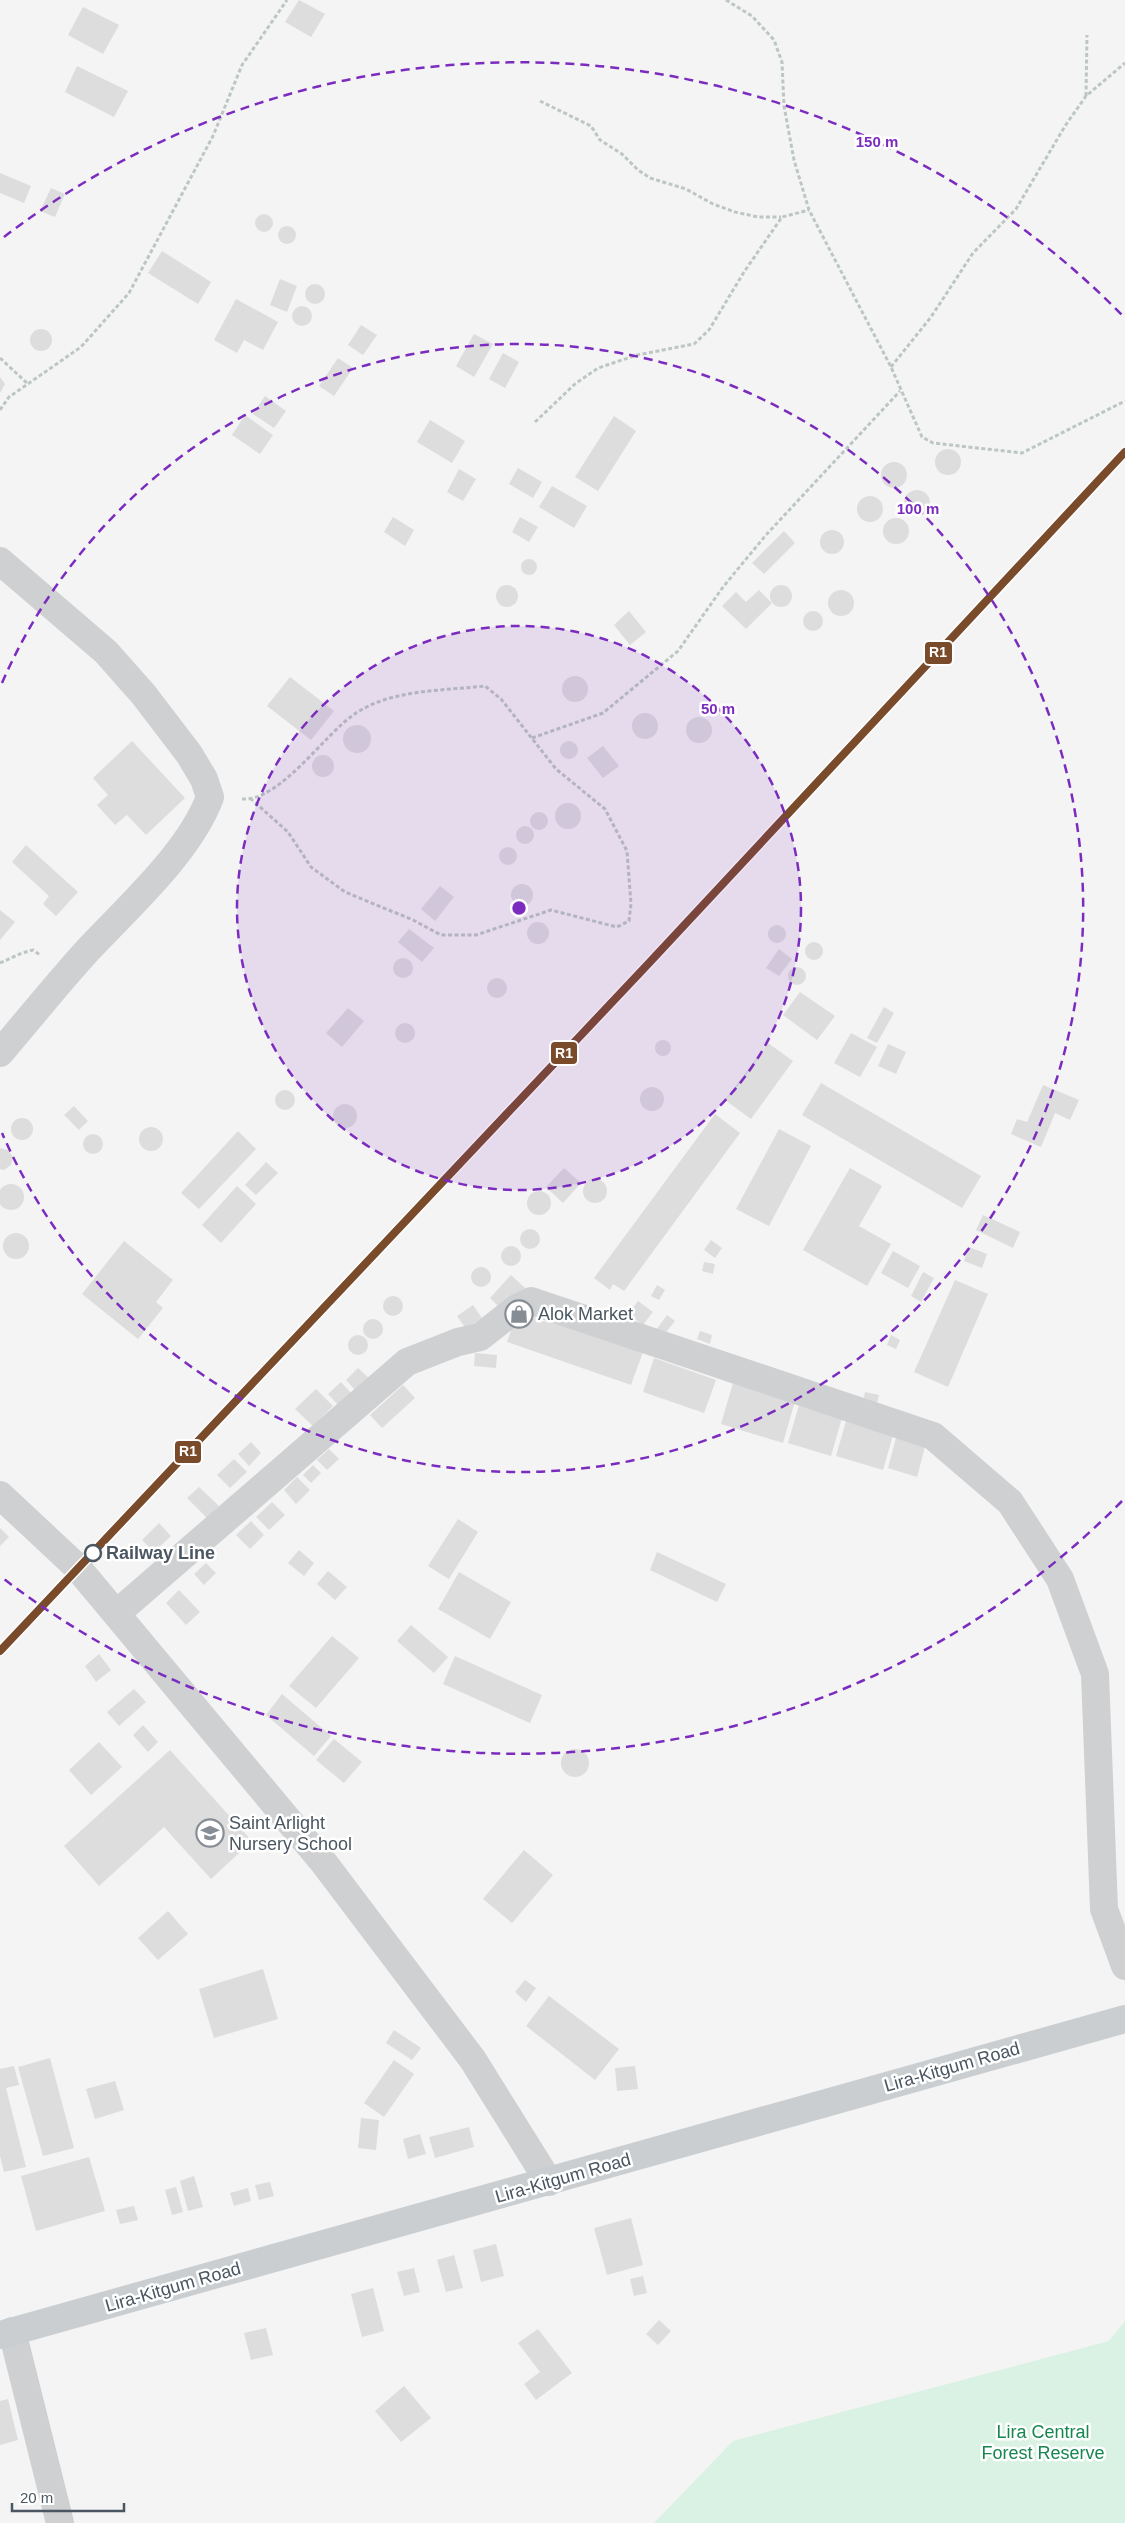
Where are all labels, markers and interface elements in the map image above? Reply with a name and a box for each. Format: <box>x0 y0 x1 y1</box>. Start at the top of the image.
text: 150 m <box>856 133 898 150</box>
text: 100 m <box>897 500 939 517</box>
line badge: R1 <box>924 641 953 665</box>
text: R1 <box>929 644 947 660</box>
text: 50 m <box>701 700 735 717</box>
centre of rings <box>510 899 528 917</box>
line badge: R1 <box>550 1041 578 1065</box>
text: R1 <box>555 1045 573 1061</box>
shop icon: Alok Market <box>504 1299 534 1329</box>
place label: Alok Market <box>538 1304 633 1324</box>
line badge: R1 <box>174 1440 202 1464</box>
text: R1 <box>179 1443 197 1459</box>
place label: Railway Line <box>106 1543 215 1563</box>
marker: Railway Line <box>84 1544 102 1562</box>
place label: Saint Arlight Nursery School <box>229 1813 352 1854</box>
school or university icon: Saint Arlight Nursery School <box>195 1818 225 1848</box>
street label: Lira-Kitgum Road <box>882 2038 1022 2096</box>
street label: Lira-Kitgum Road <box>493 2149 633 2207</box>
street label: Lira-Kitgum Road <box>103 2258 243 2316</box>
park label: Lira Central Forest Reserve <box>981 2422 1105 2463</box>
scale bar <box>12 2480 125 2512</box>
text: 20 m <box>20 2489 53 2506</box>

